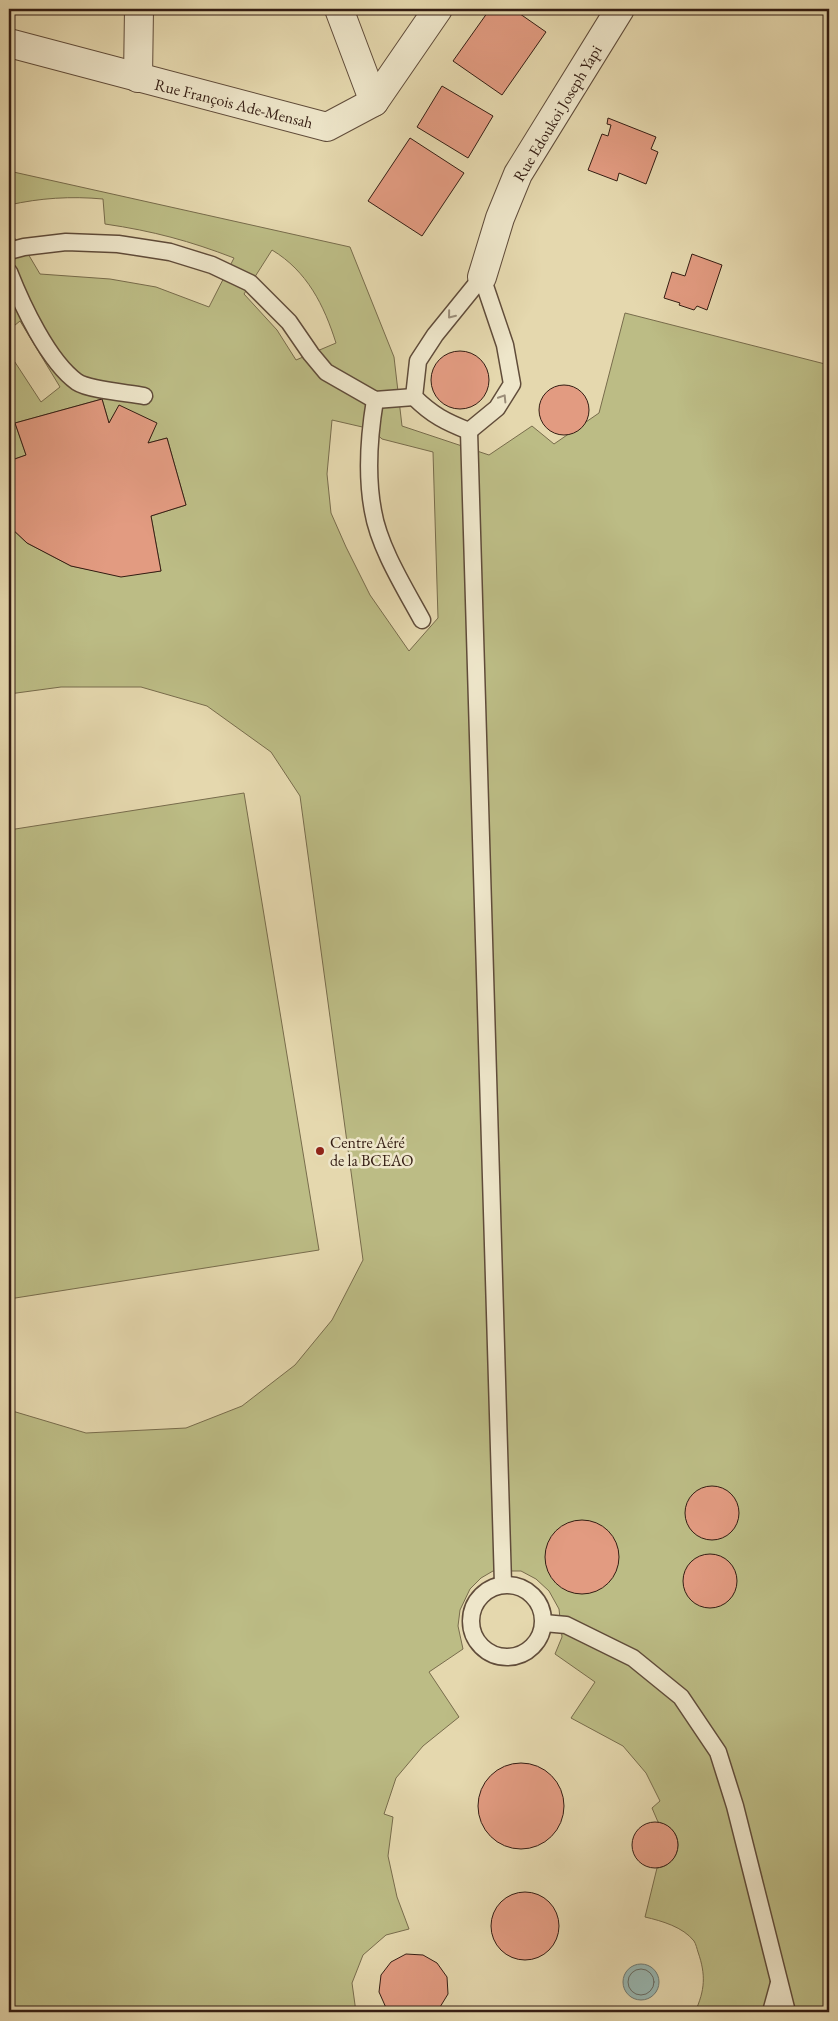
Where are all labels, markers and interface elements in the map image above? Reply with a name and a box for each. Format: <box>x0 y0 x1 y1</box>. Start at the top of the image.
street label: Rue Edoukoi Joseph Yapi <box>508 41 606 185</box>
street label: Rue François Ade-Mensah <box>153 74 315 133</box>
one-way arrow <box>449 309 457 318</box>
one-way arrow <box>497 394 507 403</box>
place label: Centre Aéré de la BCEAO <box>330 1132 414 1171</box>
marker: Centre Aéré de la BCEAO <box>314 1145 326 1157</box>

